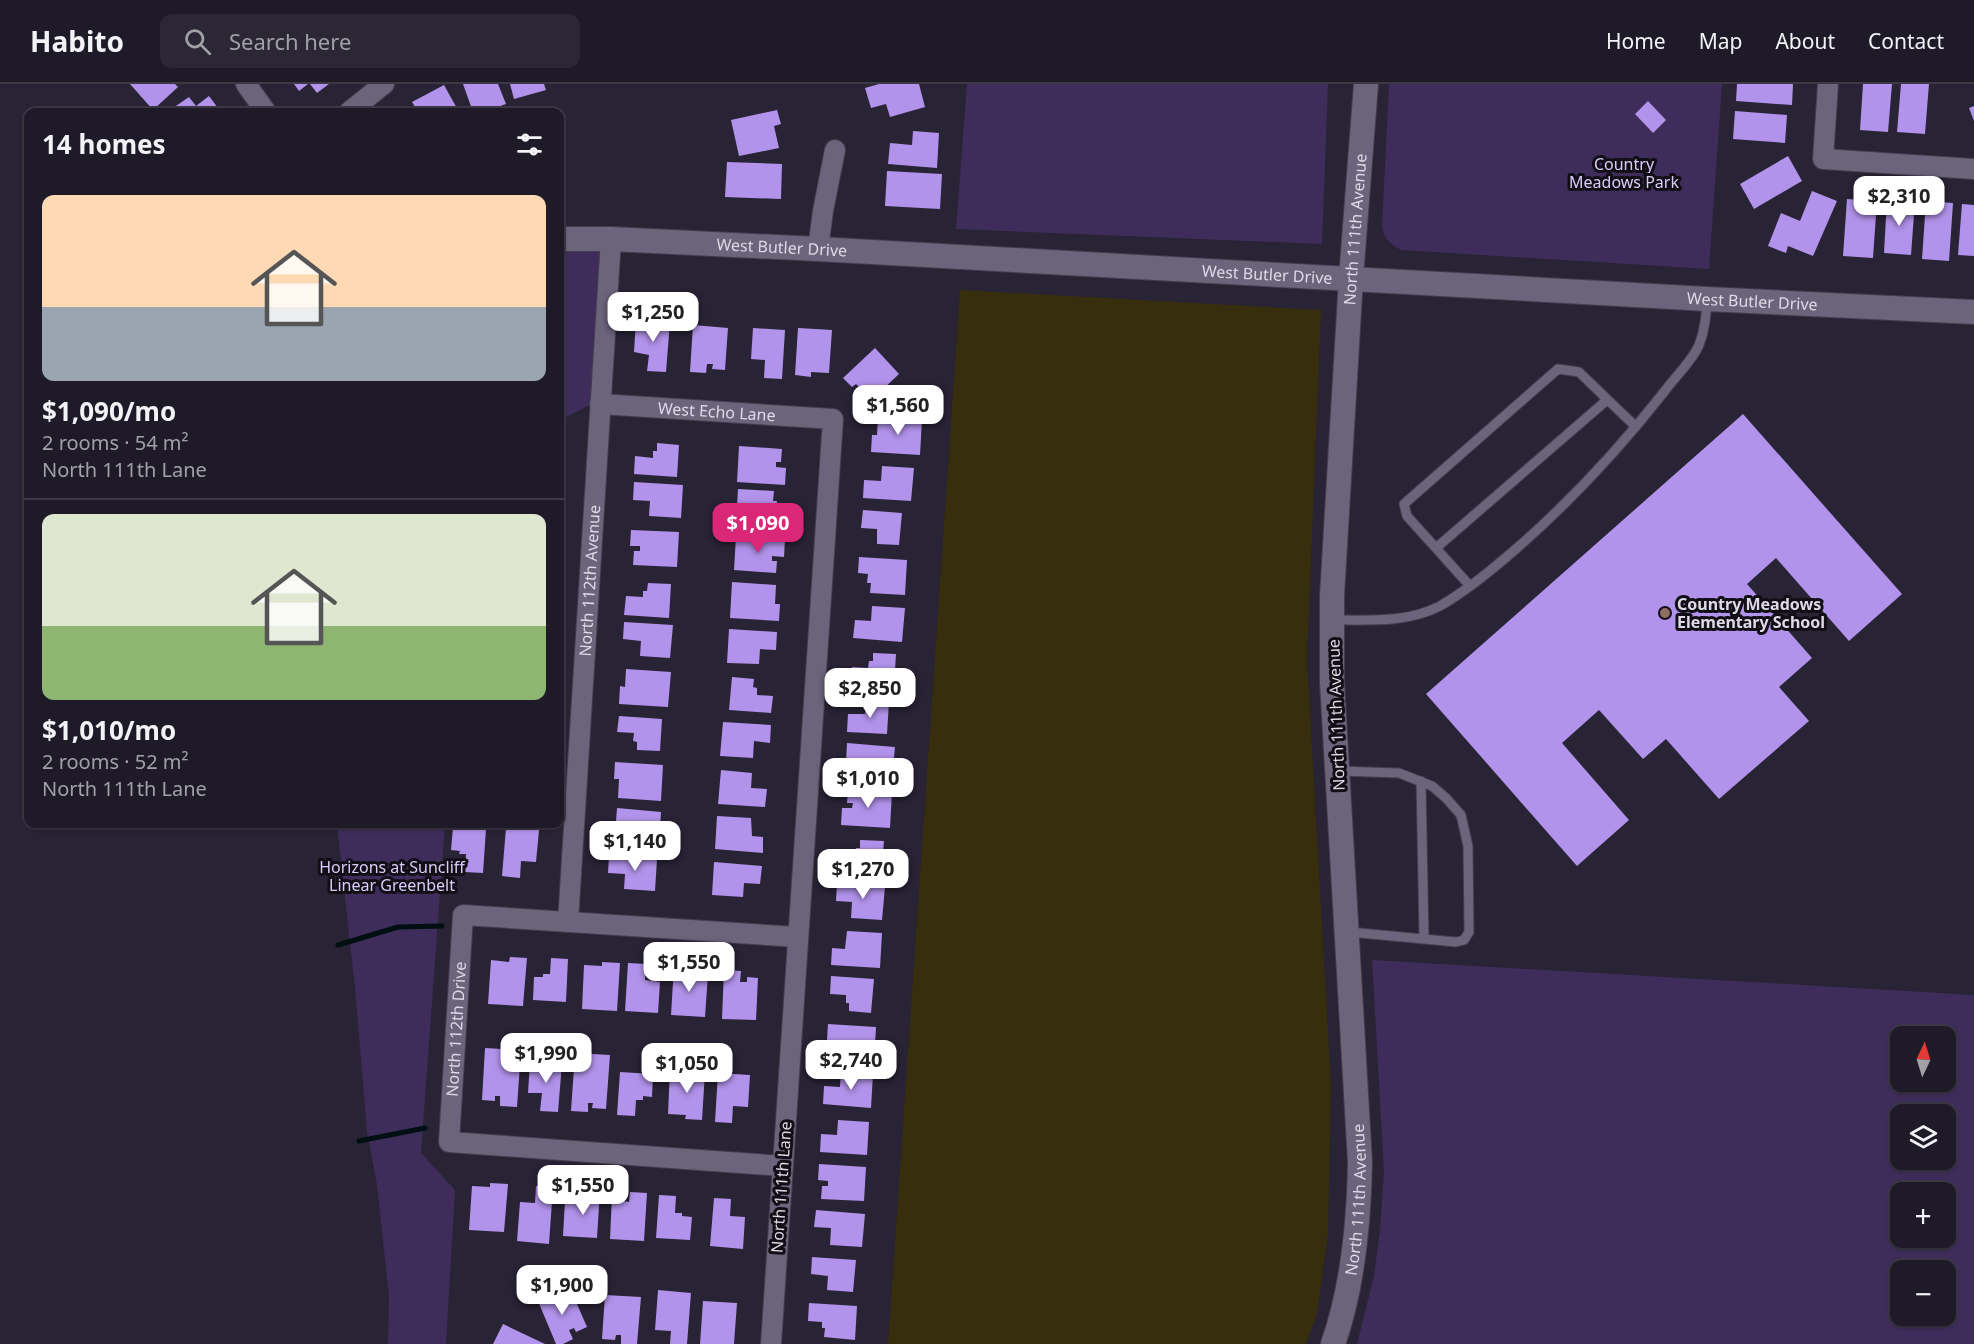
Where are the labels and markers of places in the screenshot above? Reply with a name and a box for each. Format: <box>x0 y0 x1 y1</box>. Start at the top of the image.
pin: $2,310 <box>1850 176 1948 227</box>
pin: $1,250 <box>604 292 702 343</box>
pin: $1,560 <box>849 385 947 436</box>
pin: $1,090 <box>709 503 807 554</box>
place label: Country Meadows Elementary School <box>1677 593 1825 633</box>
marker: Country Meadows Elementary School <box>1658 606 1672 620</box>
pin: $2,850 <box>821 668 919 719</box>
pin: $1,010 <box>819 758 917 809</box>
pin: $1,140 <box>586 821 684 872</box>
pin: $1,270 <box>814 849 912 900</box>
pin: $1,550 <box>640 942 738 993</box>
pin: $1,990 <box>497 1033 595 1084</box>
pin: $2,740 <box>802 1040 900 1091</box>
pin: $1,050 <box>638 1043 736 1094</box>
pin: $1,550 <box>534 1165 632 1216</box>
pin: $1,900 <box>513 1265 611 1316</box>

